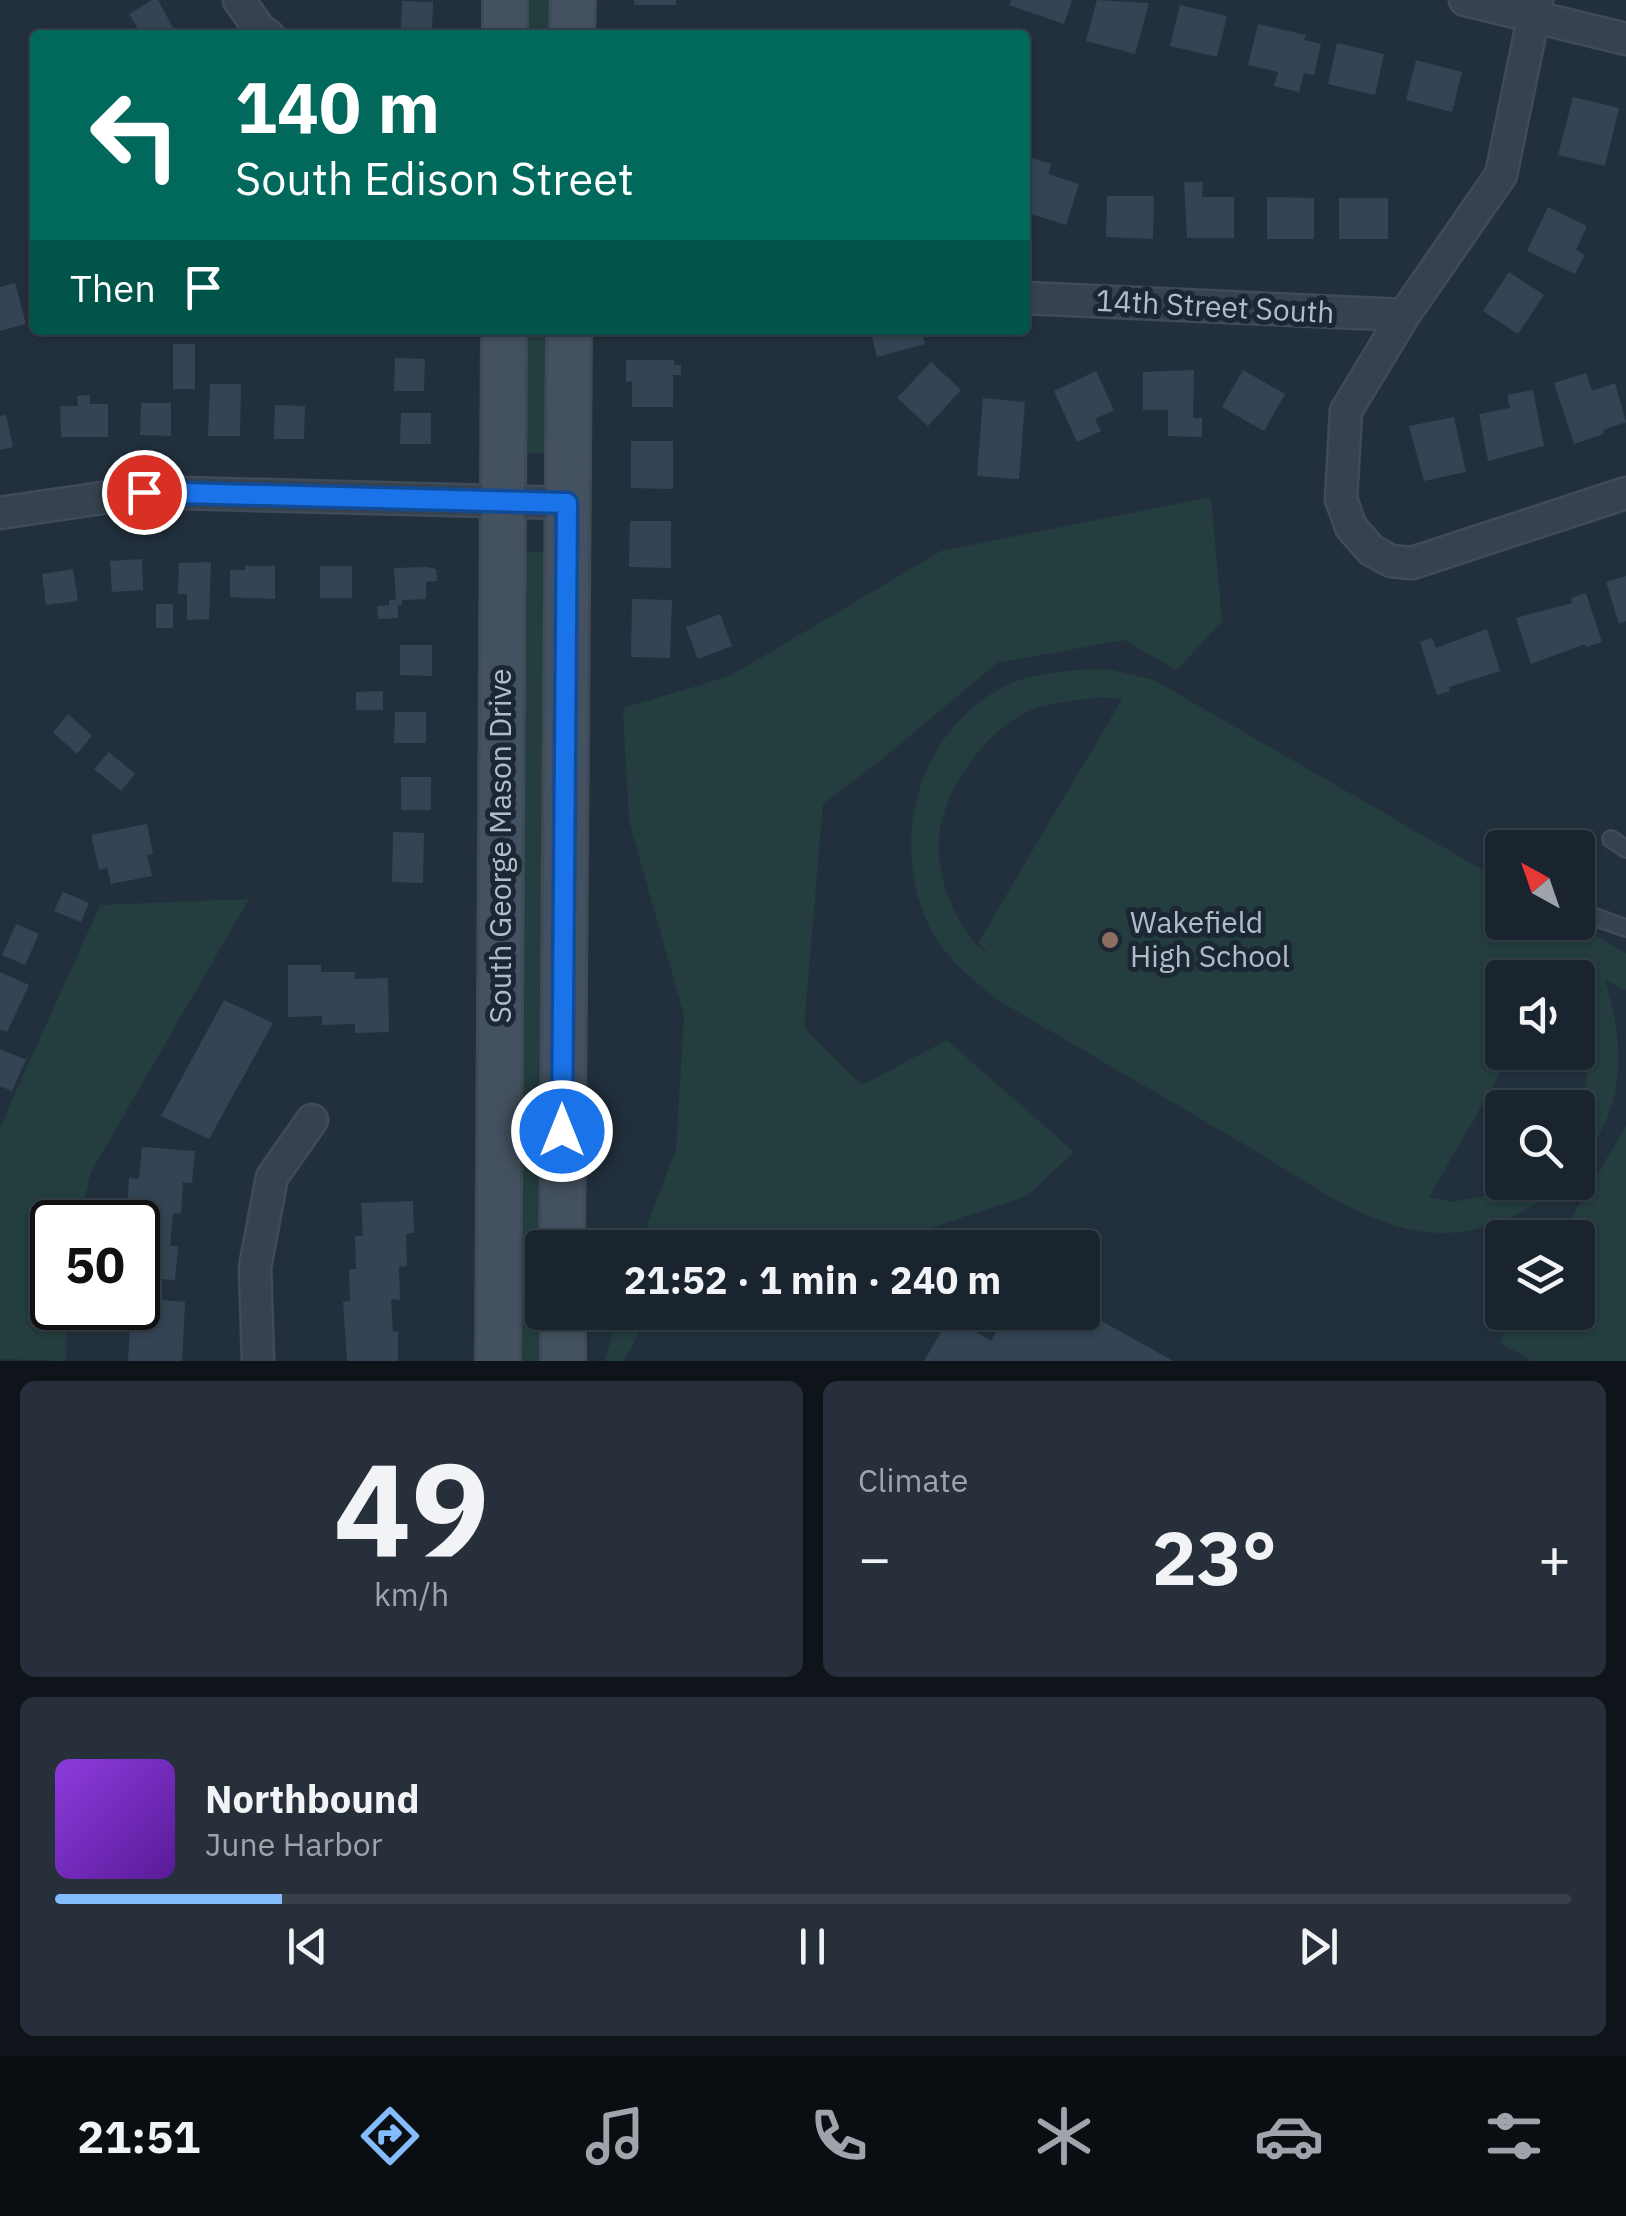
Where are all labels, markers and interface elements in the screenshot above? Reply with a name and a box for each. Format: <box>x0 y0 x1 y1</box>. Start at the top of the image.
text: 140 m <box>235 61 440 152</box>
icon: left <box>70 70 200 200</box>
text: South Edison Street <box>235 149 634 207</box>
icon: arrive <box>176 260 231 315</box>
text: Then <box>70 263 156 312</box>
street label: 14th Street South <box>1095 280 1335 331</box>
pin <box>102 450 187 535</box>
icon: arrive <box>117 465 172 520</box>
street label: South George Mason Drive <box>480 668 519 1024</box>
north arrow <box>1485 830 1595 940</box>
map controls <box>1485 830 1595 1330</box>
place label: Wakefield High School <box>1130 902 1290 975</box>
marker: Wakefield High School <box>1099 929 1121 951</box>
button: sound <box>1485 960 1595 1070</box>
position arrow <box>510 1079 614 1183</box>
button: search <box>1485 1090 1595 1200</box>
speed limit sign: 50 <box>30 1200 160 1330</box>
button: layers <box>1485 1220 1595 1330</box>
text: 21:52 · 1 min · 240 m <box>624 1255 1001 1304</box>
text: 49 <box>333 1423 490 1592</box>
text: Climate <box>858 1459 968 1501</box>
text: 23° <box>1152 1508 1277 1606</box>
text: − <box>858 1522 891 1593</box>
text: + <box>1538 1522 1571 1593</box>
text: km/h <box>374 1573 449 1615</box>
text: Northbound <box>205 1774 420 1823</box>
text: June Harbor <box>205 1823 382 1865</box>
icon: previous <box>280 1919 335 1974</box>
icon: pause <box>785 1919 840 1974</box>
icon: next <box>1291 1919 1346 1974</box>
icon: directions <box>355 2101 425 2171</box>
icon: music <box>580 2101 650 2171</box>
icon: phone <box>804 2101 874 2171</box>
icon: climate <box>1029 2101 1099 2171</box>
icon: car <box>1254 2101 1324 2171</box>
icon: filters <box>1479 2101 1549 2171</box>
text: 21:51 <box>77 2107 200 2165</box>

